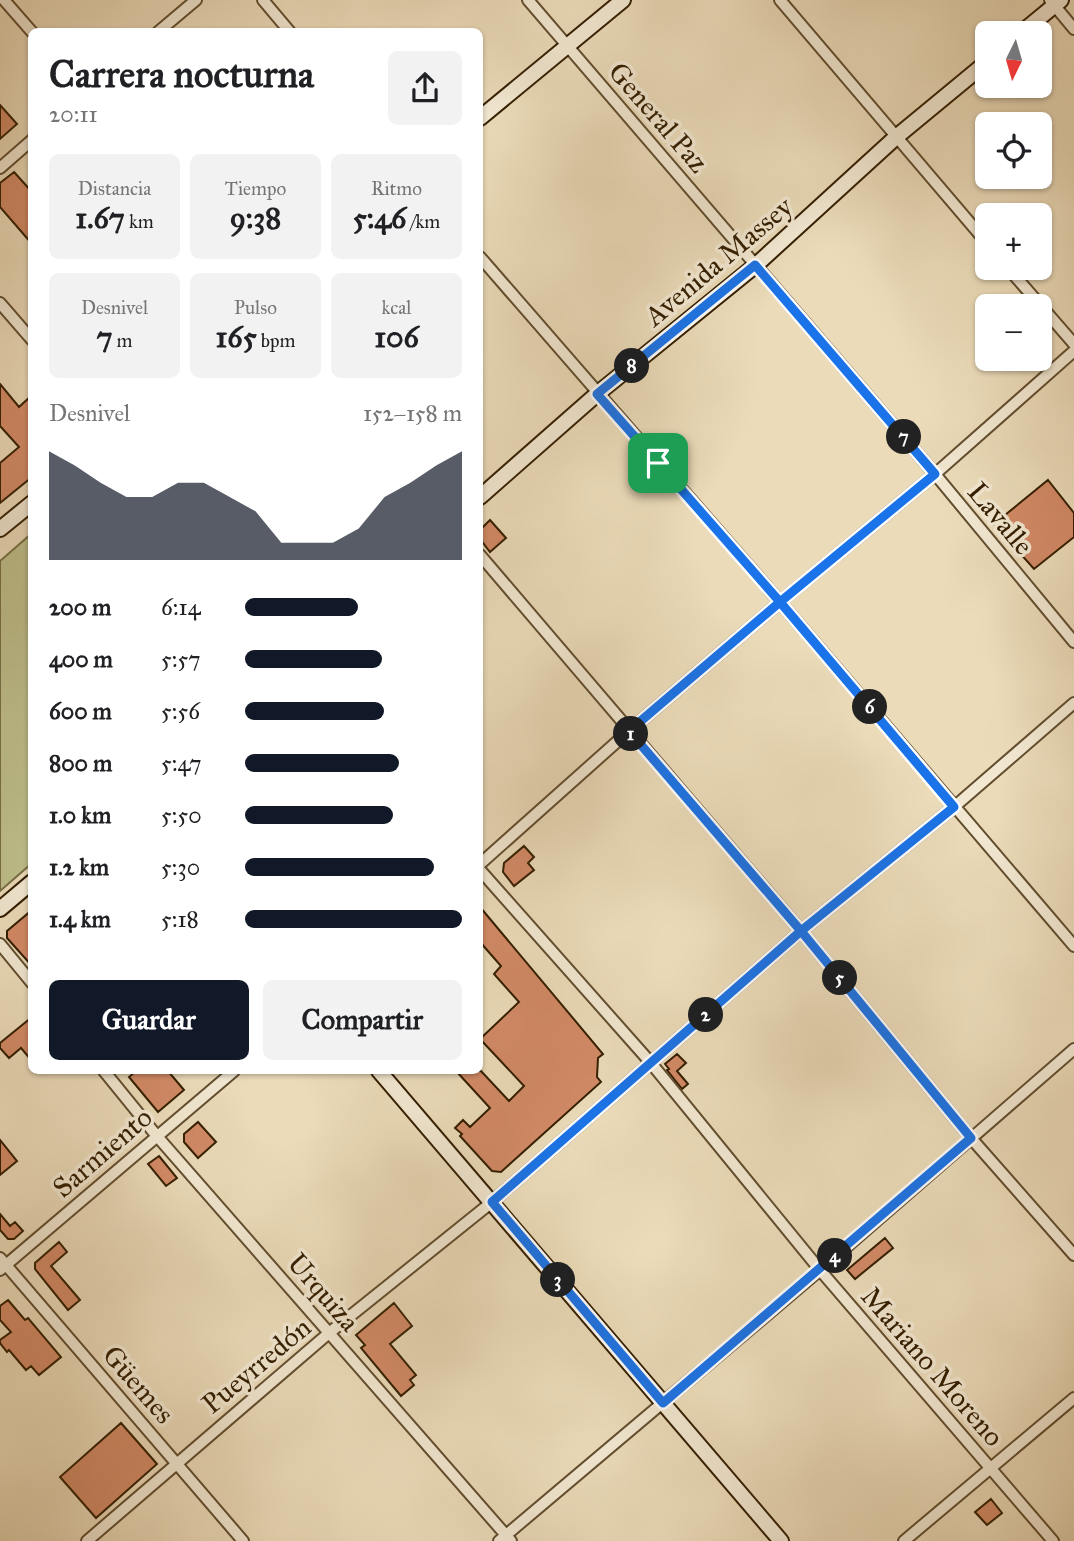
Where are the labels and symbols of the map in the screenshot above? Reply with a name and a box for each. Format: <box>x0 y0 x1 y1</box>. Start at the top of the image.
north arrow <box>975 21 1052 98</box>
street label: General Paz <box>601 55 716 180</box>
street label: Avenida Massey <box>636 189 800 334</box>
pin: 8 <box>614 348 650 384</box>
pin: 7 <box>886 420 922 454</box>
pin <box>628 433 688 493</box>
street label: Lavalle <box>960 475 1041 562</box>
pin: 6 <box>852 690 888 724</box>
pin: 1 <box>614 716 648 752</box>
pin: 5 <box>822 960 858 996</box>
pin: 2 <box>688 998 724 1032</box>
street label: Sarmiento <box>45 1100 159 1205</box>
pin: 4 <box>818 1238 852 1274</box>
street label: Urquiza <box>280 1246 367 1339</box>
pin: 3 <box>540 1262 576 1298</box>
street label: Mariano Moreno <box>854 1279 1012 1453</box>
street label: Pueyrredón <box>195 1310 318 1421</box>
street label: Güemes <box>95 1338 182 1431</box>

